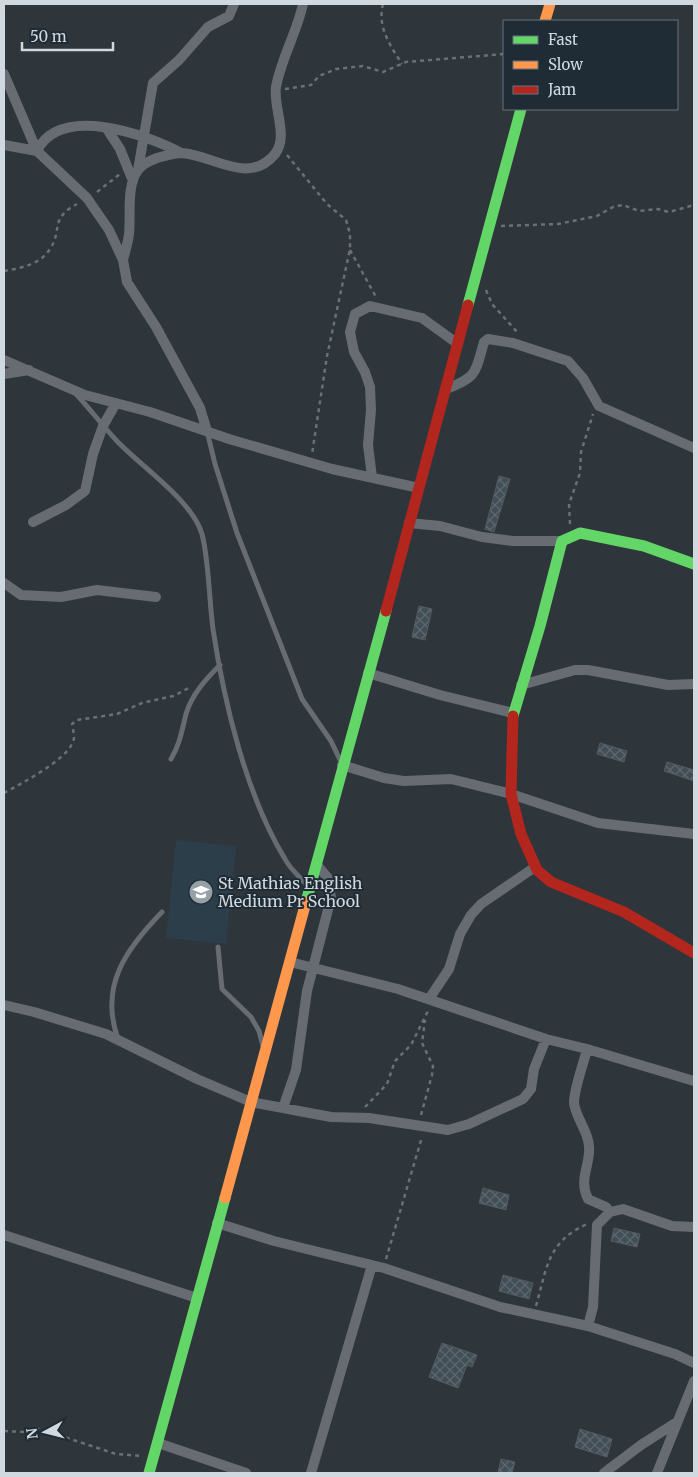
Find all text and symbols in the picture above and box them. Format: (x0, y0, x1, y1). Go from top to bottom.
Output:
scale bar (22, 20, 114, 52)
legend (503, 20, 678, 110)
text: 50 m (30, 27, 67, 46)
text: Fast (548, 30, 578, 49)
text: Slow (548, 55, 583, 74)
text: Jam (547, 80, 576, 99)
place label: St Mathias English Medium Pr School (218, 873, 363, 911)
school or university icon: St Mathias English Medium Pr School (188, 879, 214, 905)
north arrow (20, 1407, 70, 1457)
text: N (22, 1427, 42, 1440)

